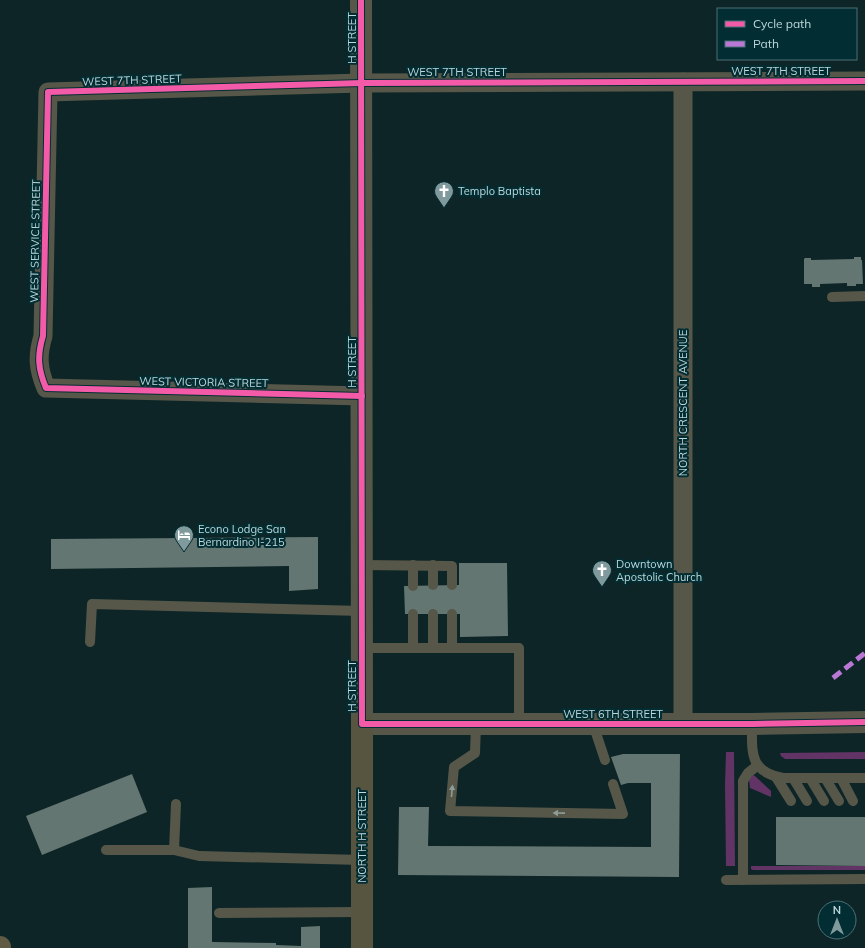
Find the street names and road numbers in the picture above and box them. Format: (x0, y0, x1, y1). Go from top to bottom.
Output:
street label: H STREET (345, 12, 359, 64)
street label: WEST 7TH STREET (731, 64, 831, 78)
street label: WEST 7TH STREET (407, 65, 507, 79)
street label: WEST 7TH STREET (82, 71, 182, 89)
street label: WEST SERVICE STREET (27, 179, 43, 303)
street label: NORTH CRESCENT AVENUE (676, 330, 690, 476)
street label: H STREET (345, 336, 359, 388)
street label: WEST VICTORIA STREET (139, 374, 269, 390)
street label: H STREET (345, 660, 359, 712)
street label: WEST 6TH STREET (563, 707, 663, 721)
street label: NORTH H STREET (355, 789, 369, 883)

